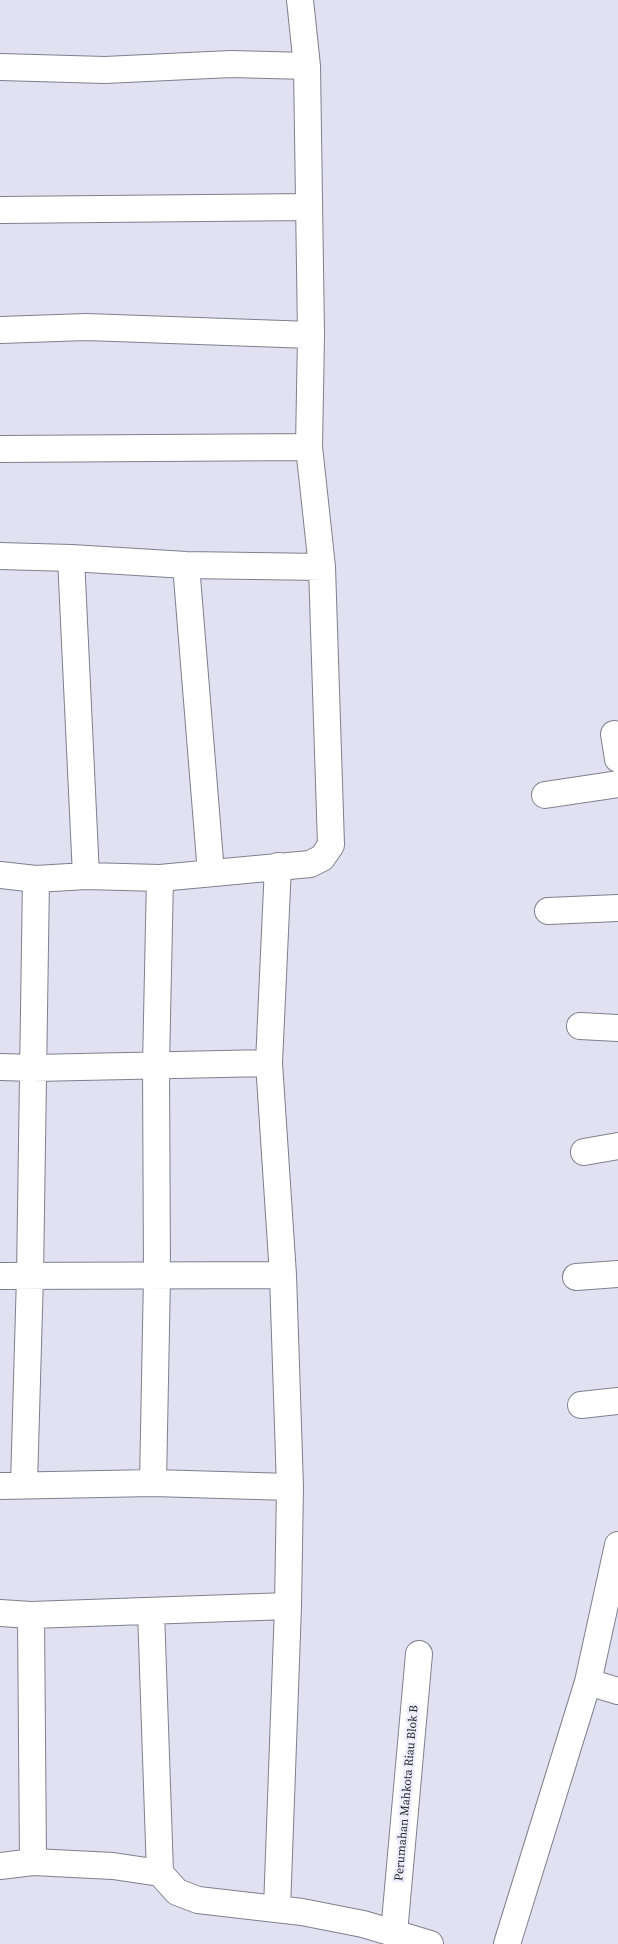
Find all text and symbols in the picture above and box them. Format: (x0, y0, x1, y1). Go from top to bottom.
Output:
street label: Perumahan Mahkota Riau Blok B (392, 1704, 422, 1882)

